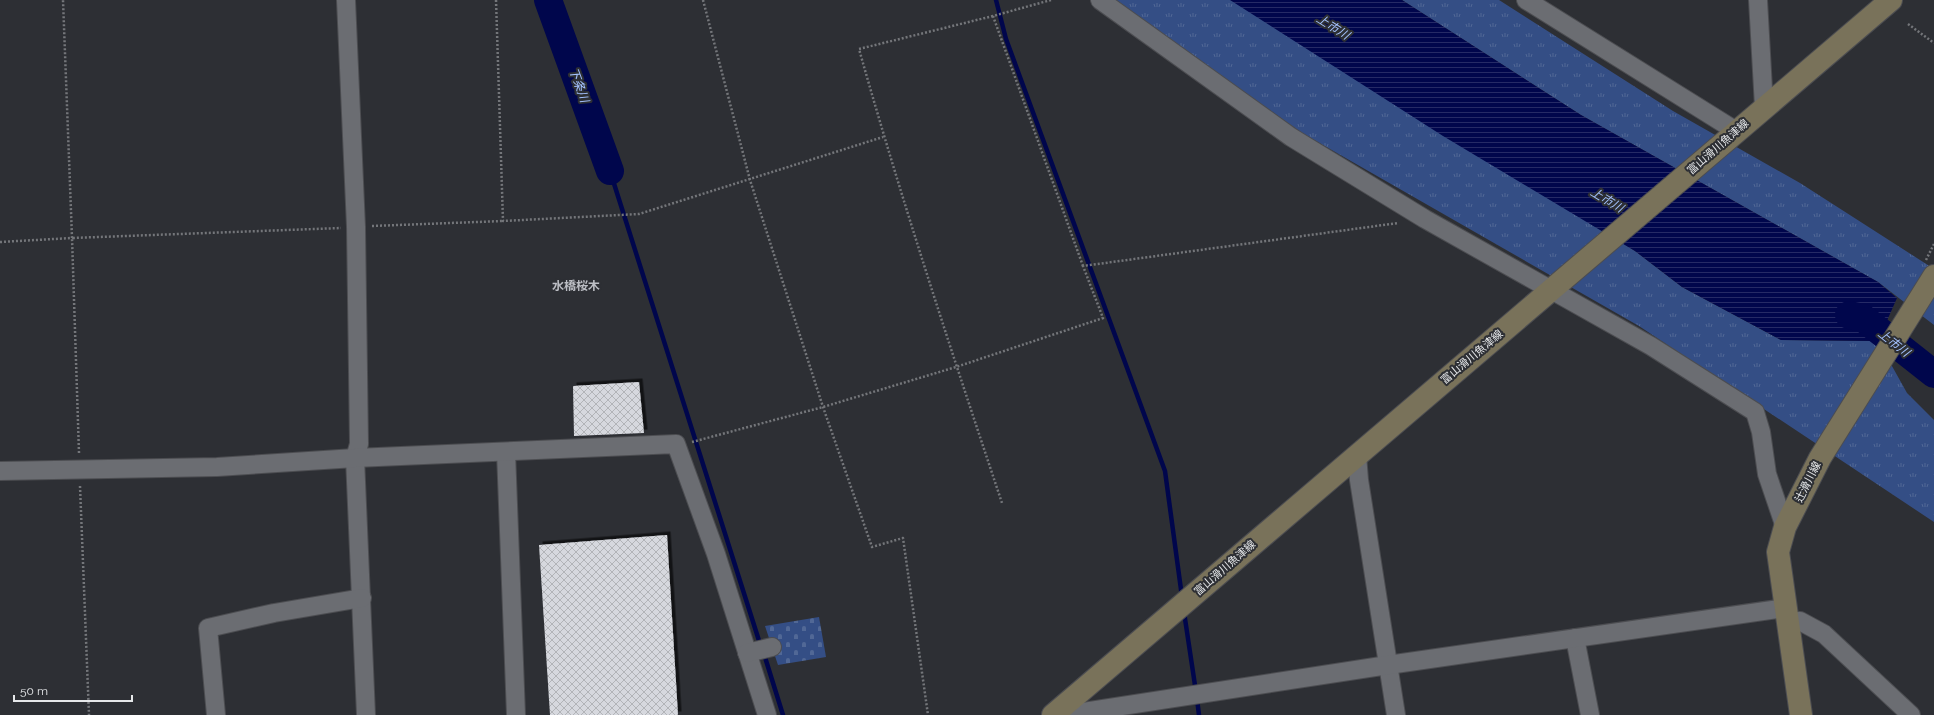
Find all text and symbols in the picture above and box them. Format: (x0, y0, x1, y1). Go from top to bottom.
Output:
water label: 上市川 (1314, 12, 1354, 44)
water label: 下条川 (566, 66, 592, 106)
street label: 富山滑川魚津線 (1685, 117, 1751, 177)
water label: 上市川 (1588, 185, 1628, 216)
district label: 水橋桜木 (552, 279, 600, 293)
water label: 上市川 (1876, 326, 1914, 361)
street label: 富山滑川魚津線 (1438, 327, 1506, 387)
street label: 辻滑川線 (1792, 459, 1824, 505)
street label: 富山滑川魚津線 (1192, 538, 1258, 598)
scale bar (14, 677, 132, 703)
text: 50 m (20, 684, 48, 698)

